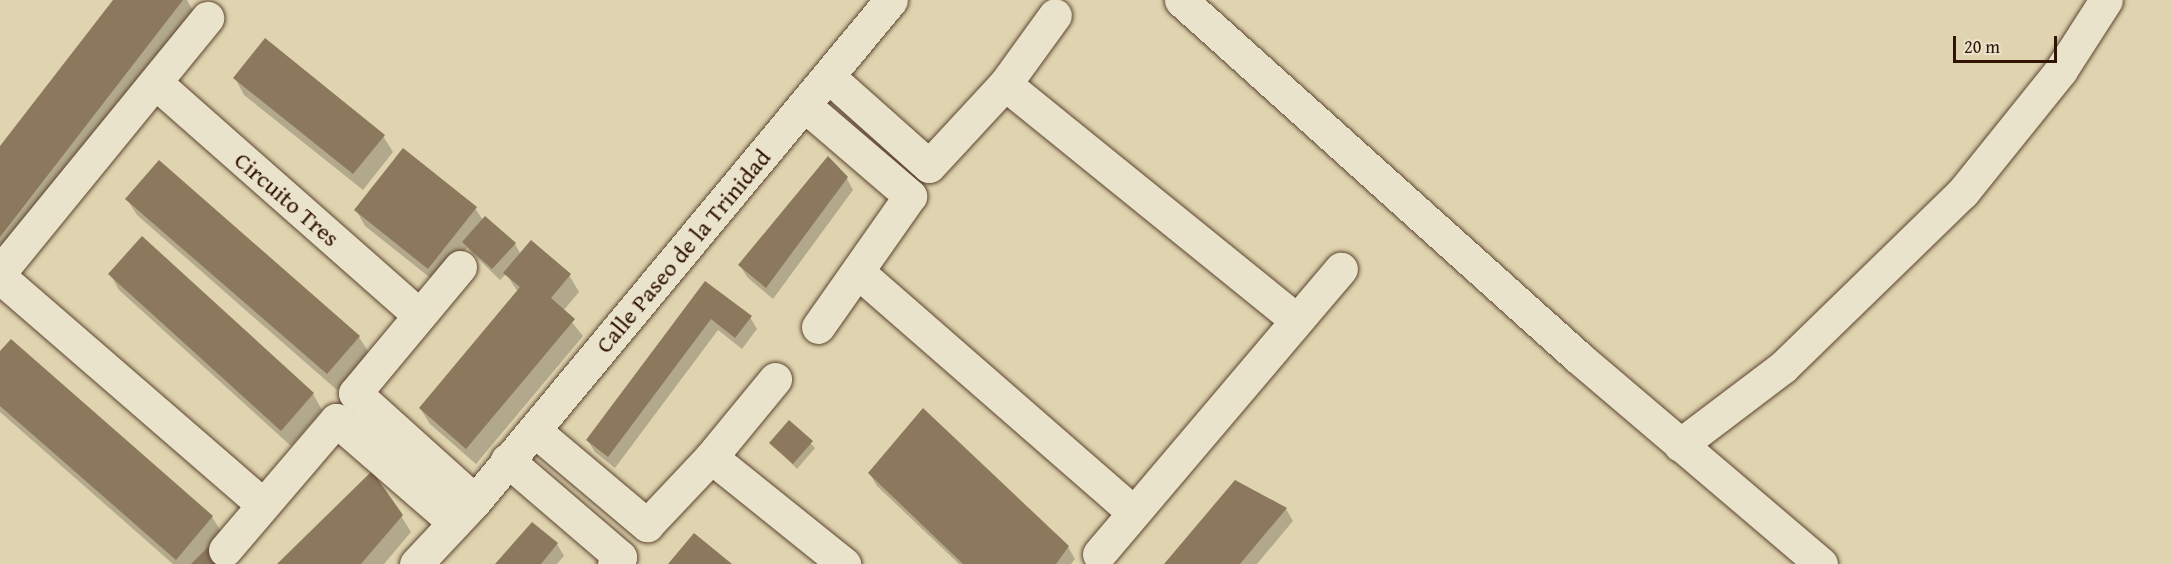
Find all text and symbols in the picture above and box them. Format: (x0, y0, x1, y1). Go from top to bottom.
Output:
scale bar (1956, 24, 2060, 62)
text: 20 m (1964, 33, 2000, 60)
street label: Calle Paseo de la Trinidad (589, 143, 777, 359)
street label: Circuito Tres (229, 146, 345, 252)

